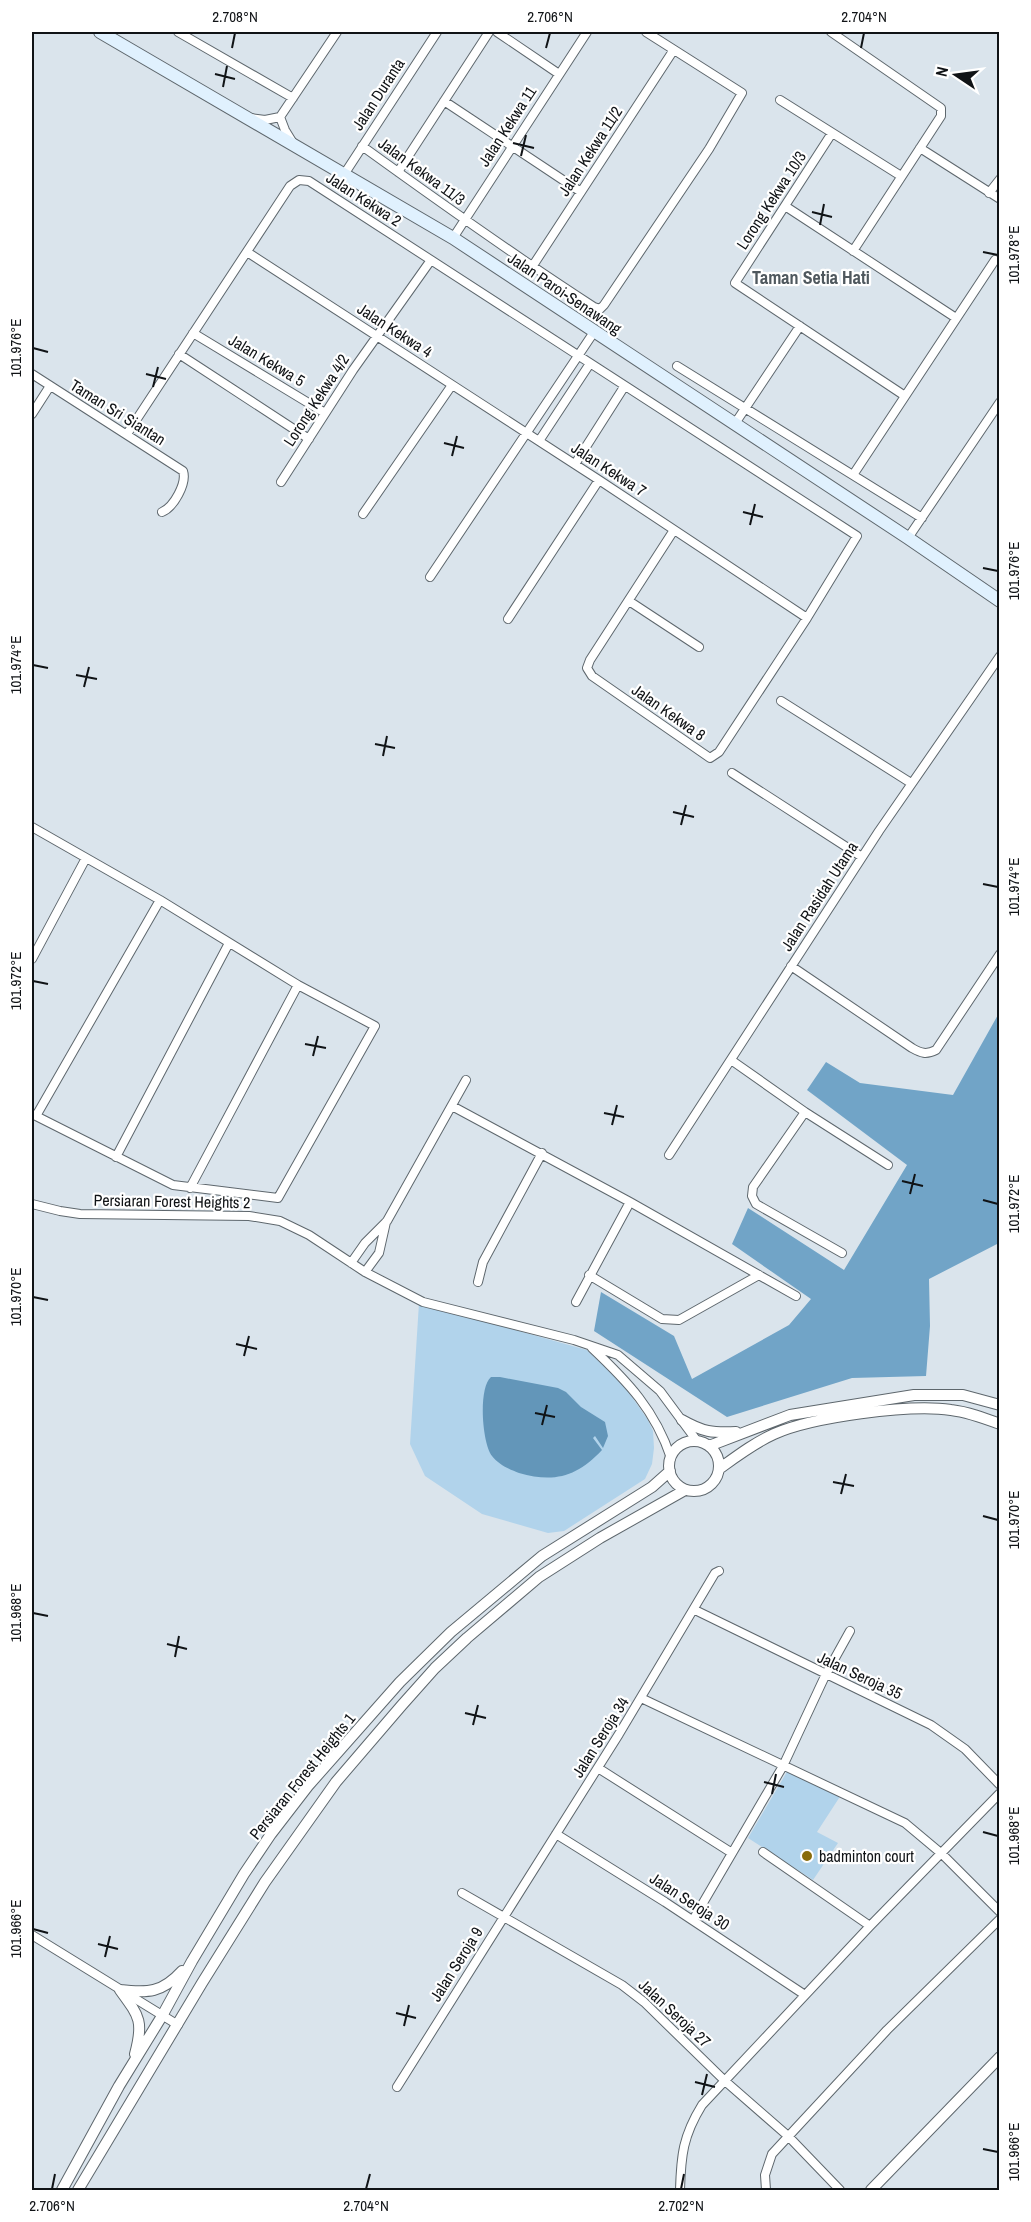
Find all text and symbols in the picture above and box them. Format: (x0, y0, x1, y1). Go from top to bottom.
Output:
text: 2.708°N (212, 6, 258, 27)
text: 2.706°N (527, 6, 573, 27)
text: 2.704°N (841, 6, 887, 27)
north arrow (926, 45, 986, 105)
street label: Jalan Duranta (347, 53, 410, 134)
text: N (930, 65, 953, 79)
street label: Jalan Kekwa 11 (473, 81, 542, 170)
street label: Jalan Kekwa 11/2 (553, 102, 627, 200)
street label: Jalan Kekwa 11/3 (374, 132, 470, 210)
street label: Lorong Kekwa 10/3 (731, 147, 811, 253)
street label: Jalan Kekwa 2 (322, 167, 406, 231)
text: 101.978°E (1003, 226, 1024, 284)
street label: Jalan Paroi-Senawang (504, 247, 627, 340)
district label: Taman Setia Hati (752, 265, 870, 290)
street label: Jalan Kekwa 4 (353, 298, 437, 362)
text: 101.976°E (5, 319, 26, 377)
street label: Jalan Kekwa 5 (225, 329, 309, 391)
street label: Lorong Kekwa 4/2 (278, 350, 354, 450)
street label: Taman Sri Siantan (66, 374, 170, 450)
street label: Jalan Kekwa 7 (567, 437, 651, 501)
text: 101.976°E (1003, 542, 1024, 600)
text: 101.974°E (5, 636, 26, 694)
street label: Jalan Kekwa 8 (628, 679, 710, 745)
street label: Jalan Rasidah Utama (775, 837, 863, 955)
text: 101.974°E (1003, 858, 1024, 916)
text: 101.972°E (5, 952, 26, 1010)
text: 101.972°E (1003, 1175, 1024, 1233)
street label: Persiaran Forest Heights 2 (93, 1189, 251, 1213)
text: 101.970°E (5, 1268, 26, 1326)
text: 101.970°E (1003, 1491, 1024, 1549)
text: 101.968°E (5, 1584, 26, 1642)
street label: Jalan Seroja 35 (814, 1646, 906, 1704)
street label: Jalan Seroja 34 (567, 1693, 633, 1781)
street label: Persiaran Forest Heights 1 (244, 1708, 360, 1844)
text: 101.968°E (1003, 1807, 1024, 1865)
place label: badminton court (819, 1845, 914, 1867)
marker: badminton court (800, 1849, 814, 1863)
street label: Jalan Seroja 30 (646, 1867, 734, 1935)
text: 101.966°E (5, 1900, 26, 1958)
street label: Jalan Seroja 9 (424, 1923, 488, 2005)
street label: Jalan Seroja 27 (634, 1974, 716, 2052)
text: 101.966°E (1003, 2123, 1024, 2181)
text: 2.706°N (29, 2195, 75, 2216)
text: 2.704°N (343, 2195, 389, 2216)
text: 2.702°N (658, 2195, 704, 2216)

